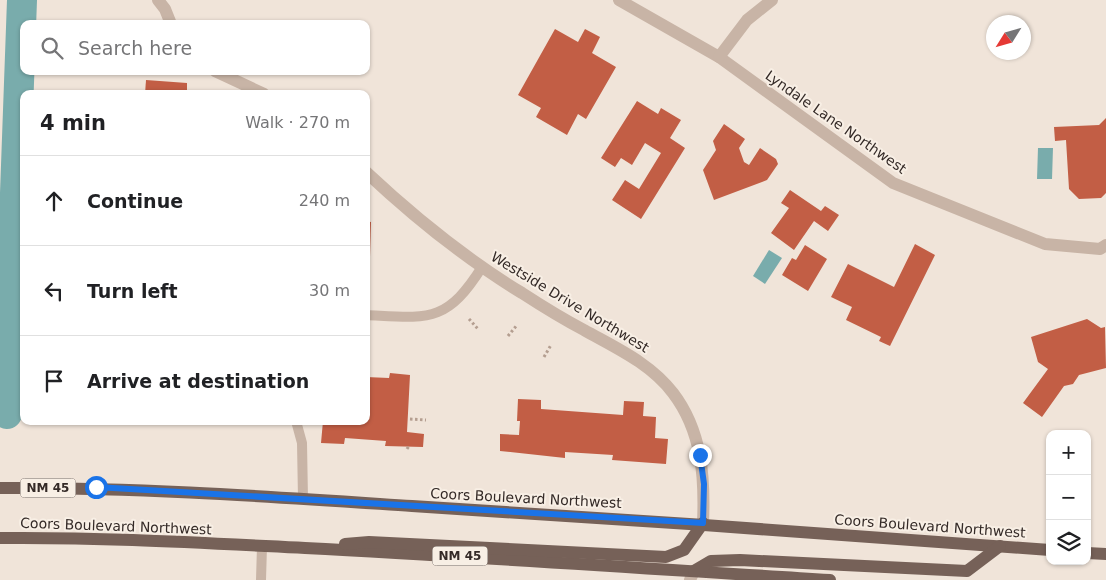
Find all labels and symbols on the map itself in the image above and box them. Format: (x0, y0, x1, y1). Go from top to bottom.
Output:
north arrow (986, 15, 1031, 60)
street label: Lyndale Lane Northwest (762, 67, 910, 177)
street label: Westside Drive Northwest (488, 248, 652, 356)
route end (689, 444, 712, 467)
route start (85, 476, 108, 499)
road number: NM 45 (20, 478, 76, 498)
street label: Coors Boulevard Northwest (430, 485, 623, 511)
street label: Coors Boulevard Northwest (834, 511, 1027, 541)
street label: Coors Boulevard Northwest (20, 515, 213, 537)
road number: NM 45 (432, 546, 488, 566)

